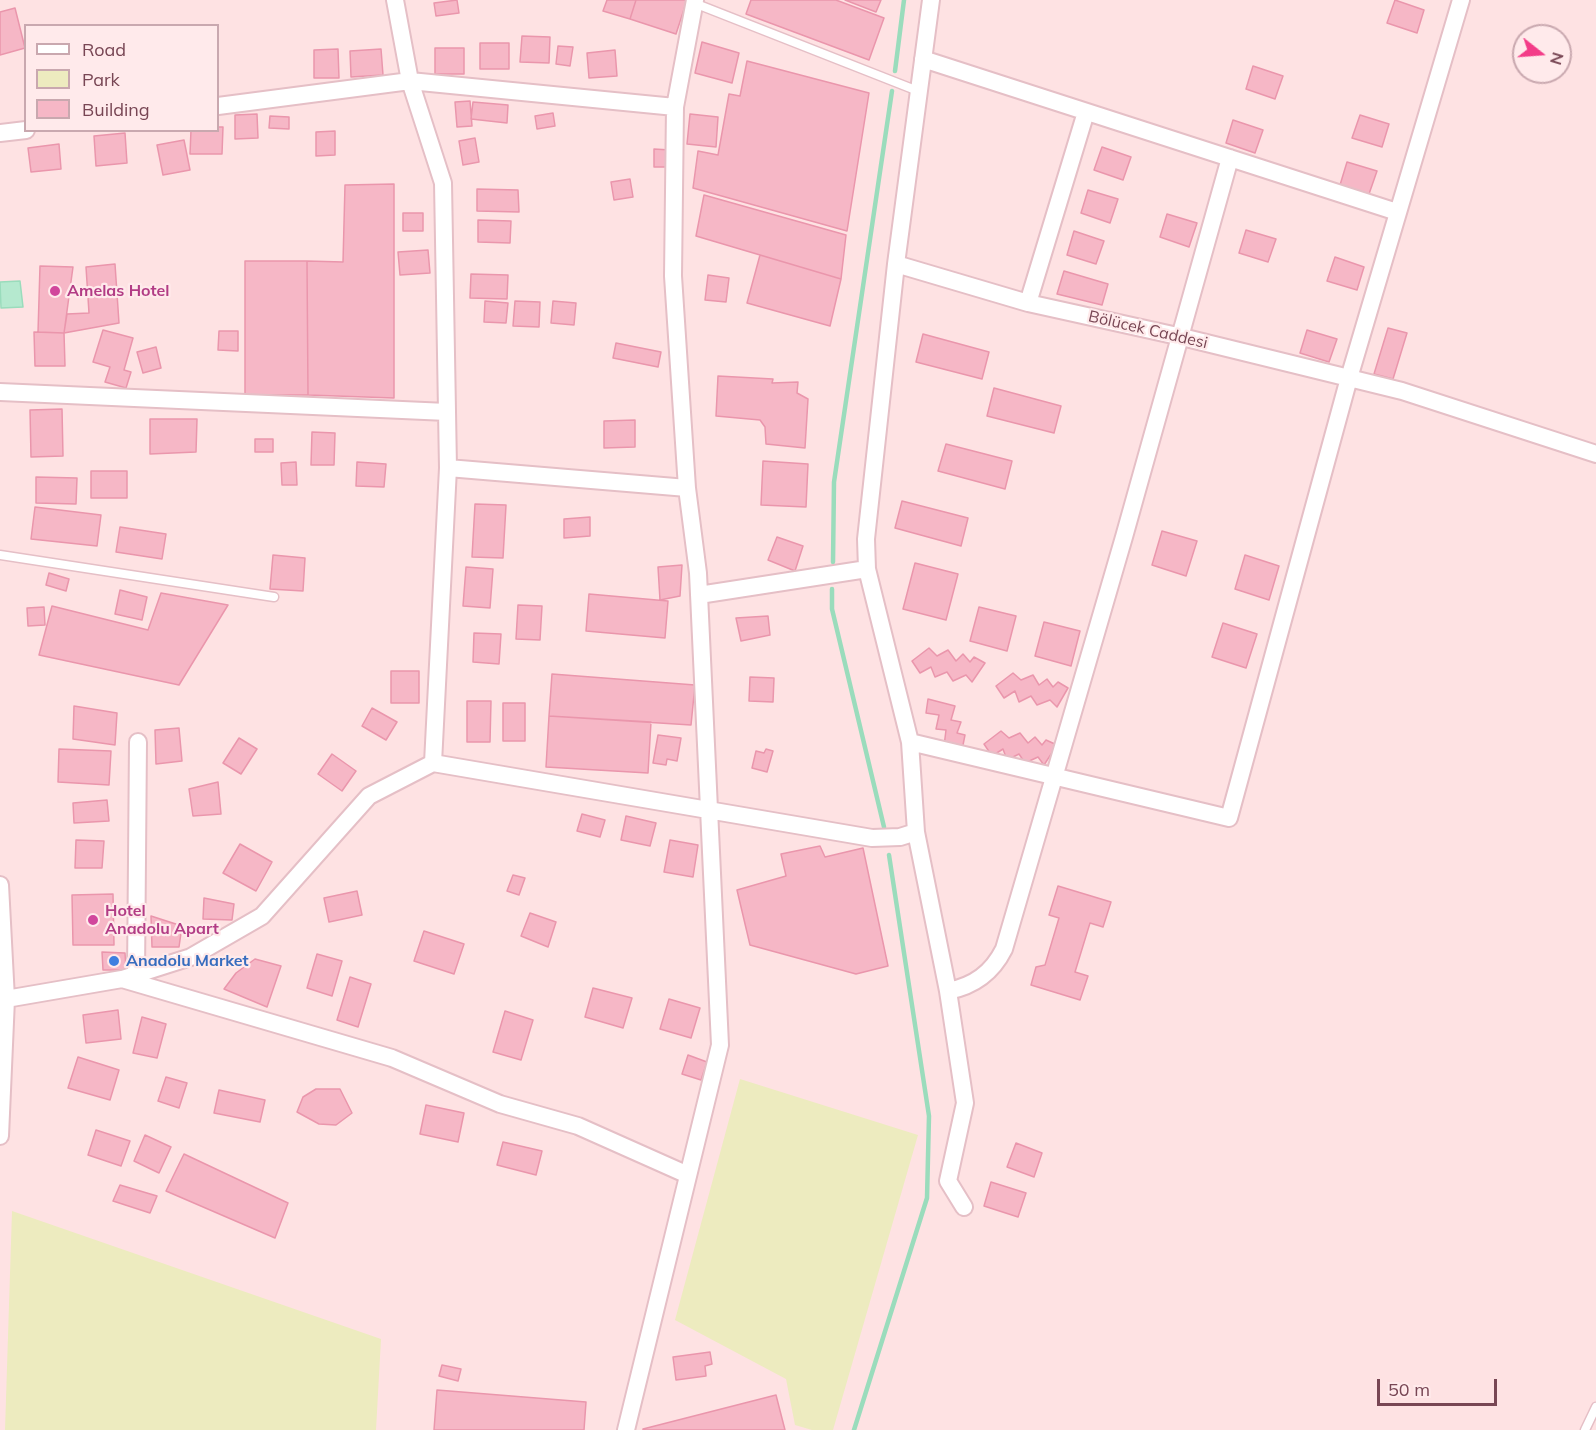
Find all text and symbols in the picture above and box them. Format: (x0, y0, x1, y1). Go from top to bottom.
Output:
legend (24, 24, 219, 132)
north arrow (1512, 24, 1572, 84)
text: Road (82, 38, 126, 61)
text: N (1546, 50, 1569, 67)
text: Park (82, 68, 120, 91)
text: Building (82, 98, 150, 121)
place label: Amelas Hotel (67, 281, 169, 301)
marker: Amelas Hotel (48, 284, 62, 298)
street label: Bölücek Caddesi (1086, 307, 1210, 353)
place label: Hotel Anadolu Apart (105, 901, 219, 939)
marker: Hotel Anadolu Apart (86, 913, 100, 927)
place label: Anadolu Market (126, 951, 249, 971)
marker: Anadolu Market (107, 954, 121, 968)
scale bar (1380, 1367, 1500, 1405)
text: 50 m (1388, 1378, 1430, 1401)

